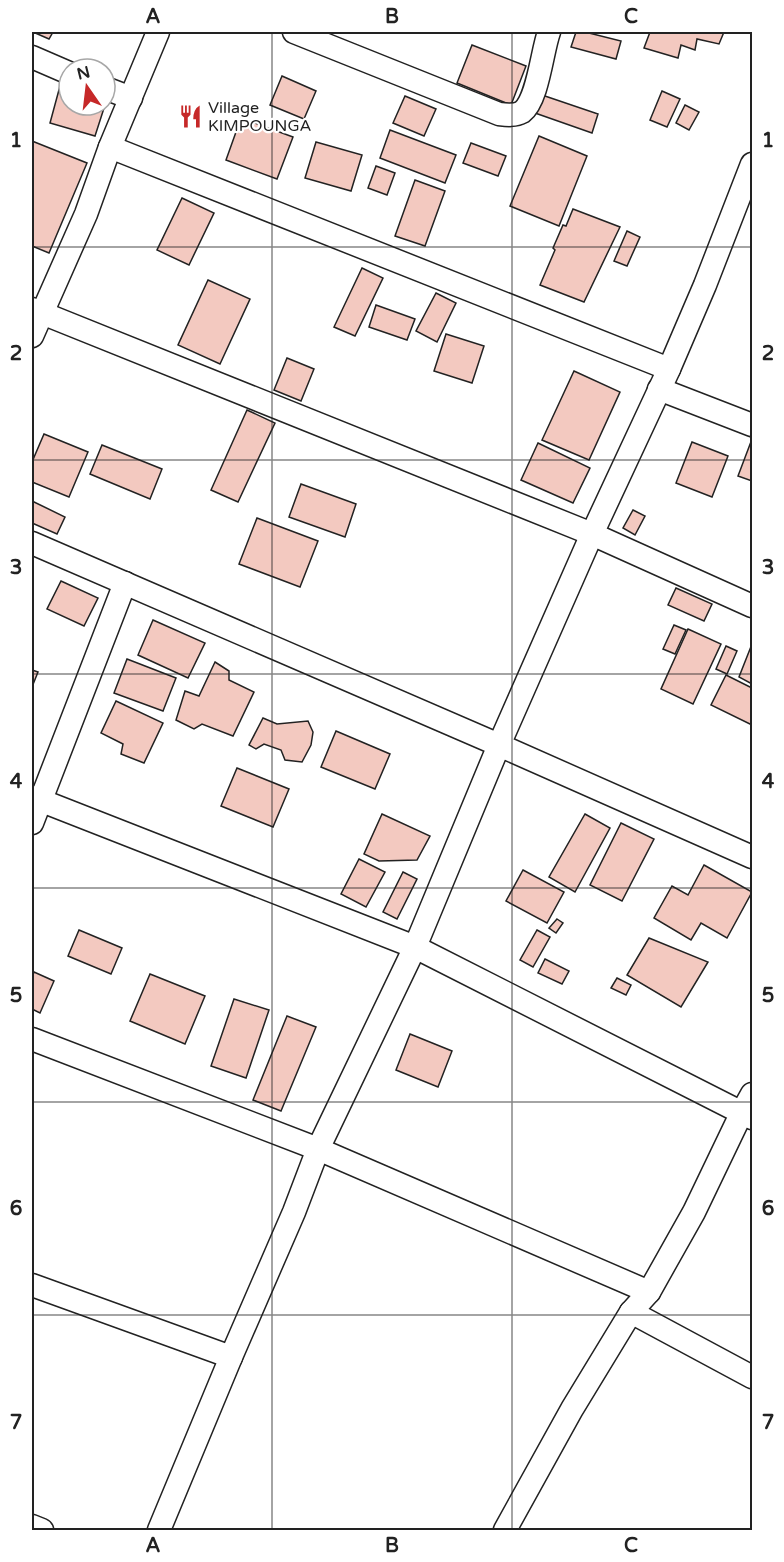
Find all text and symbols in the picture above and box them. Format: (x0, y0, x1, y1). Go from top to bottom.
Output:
text: A (146, 5, 161, 29)
text: B (385, 5, 399, 29)
text: C (624, 5, 638, 29)
north arrow (57, 57, 117, 117)
text: N (75, 62, 92, 85)
place label: Village KIMPOUNGA (208, 98, 312, 136)
restaurant icon: Village KIMPOUNGA (177, 103, 203, 129)
text: 1 (10, 129, 22, 153)
text: 1 (762, 129, 774, 153)
text: 2 (10, 342, 22, 366)
text: 2 (762, 342, 774, 366)
text: 3 (10, 556, 22, 580)
text: 3 (762, 556, 774, 580)
text: 4 (10, 770, 23, 794)
text: 4 (762, 770, 775, 794)
text: 5 (10, 984, 22, 1008)
text: 5 (762, 984, 774, 1008)
text: 6 (10, 1197, 22, 1221)
text: 6 (762, 1197, 774, 1221)
text: 7 (10, 1411, 22, 1435)
text: 7 (762, 1411, 774, 1435)
text: A (146, 1534, 161, 1558)
text: B (385, 1534, 399, 1558)
text: C (624, 1534, 638, 1558)

